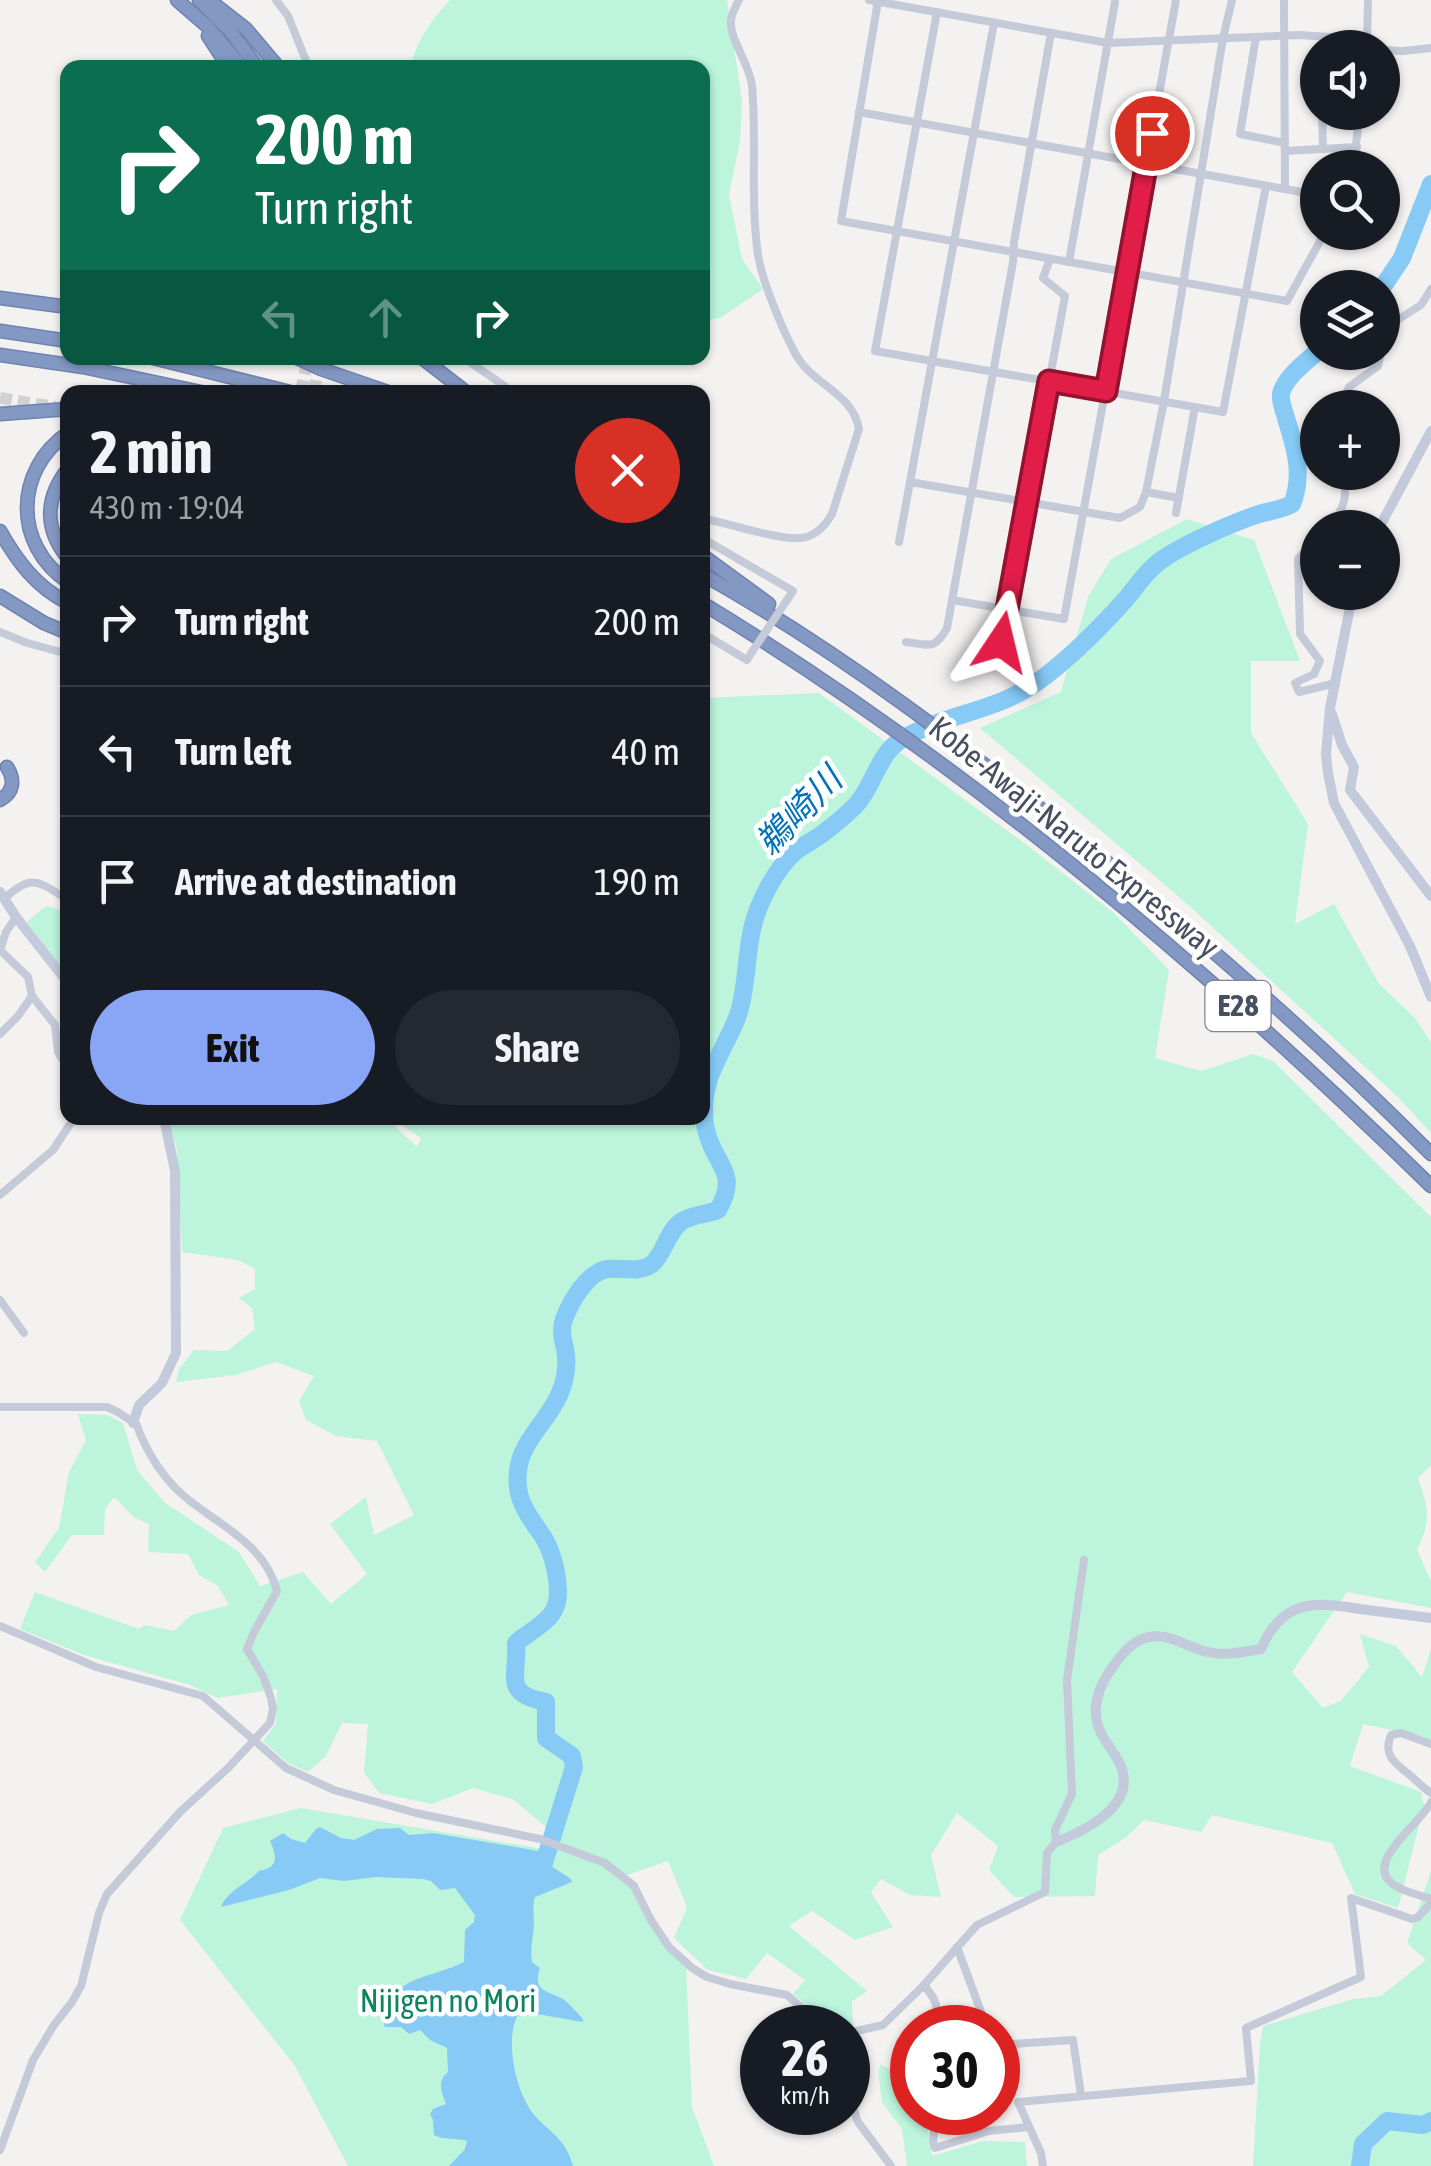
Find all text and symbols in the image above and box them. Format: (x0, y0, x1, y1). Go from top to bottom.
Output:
map controls (1300, 30, 1400, 610)
button: sound (1300, 30, 1400, 130)
pin (1110, 91, 1195, 176)
text: 200 m (255, 99, 414, 179)
icon: right (90, 100, 220, 230)
icon: arrive (1125, 106, 1180, 161)
button: search (1300, 150, 1400, 250)
text: Turn right (255, 182, 413, 234)
button: layers (1300, 270, 1400, 370)
icon: left (253, 290, 308, 345)
icon: ahead (358, 290, 413, 345)
icon: right (463, 290, 518, 345)
button: + (1300, 390, 1400, 490)
text: 2 min (90, 417, 213, 486)
button: close (575, 418, 680, 523)
text: 430 m · 19:04 (90, 489, 245, 526)
button: − (1300, 510, 1400, 610)
position arrow (949, 590, 1053, 694)
icon: right (90, 594, 145, 649)
text: Turn right (175, 600, 309, 643)
text: 200 m (594, 600, 680, 643)
street label: Kobe-Awaji-Naruto Expressway (922, 708, 1227, 965)
icon: left (90, 724, 145, 779)
text: Turn left (175, 730, 291, 773)
text: 40 m (612, 730, 680, 773)
water label: 鵜崎川 (747, 756, 852, 862)
icon: arrive (90, 854, 145, 909)
text: Arrive at destination (175, 860, 457, 903)
text: 190 m (594, 860, 680, 903)
road number: E28 (1206, 981, 1270, 1031)
button: Exit (90, 990, 375, 1105)
button: Share (395, 990, 680, 1105)
park label: Nijigen no Mori (360, 1982, 536, 2019)
speed limit sign: 30 (890, 2005, 1020, 2135)
text: 26 (781, 2029, 828, 2087)
text: km/h (780, 2081, 830, 2109)

